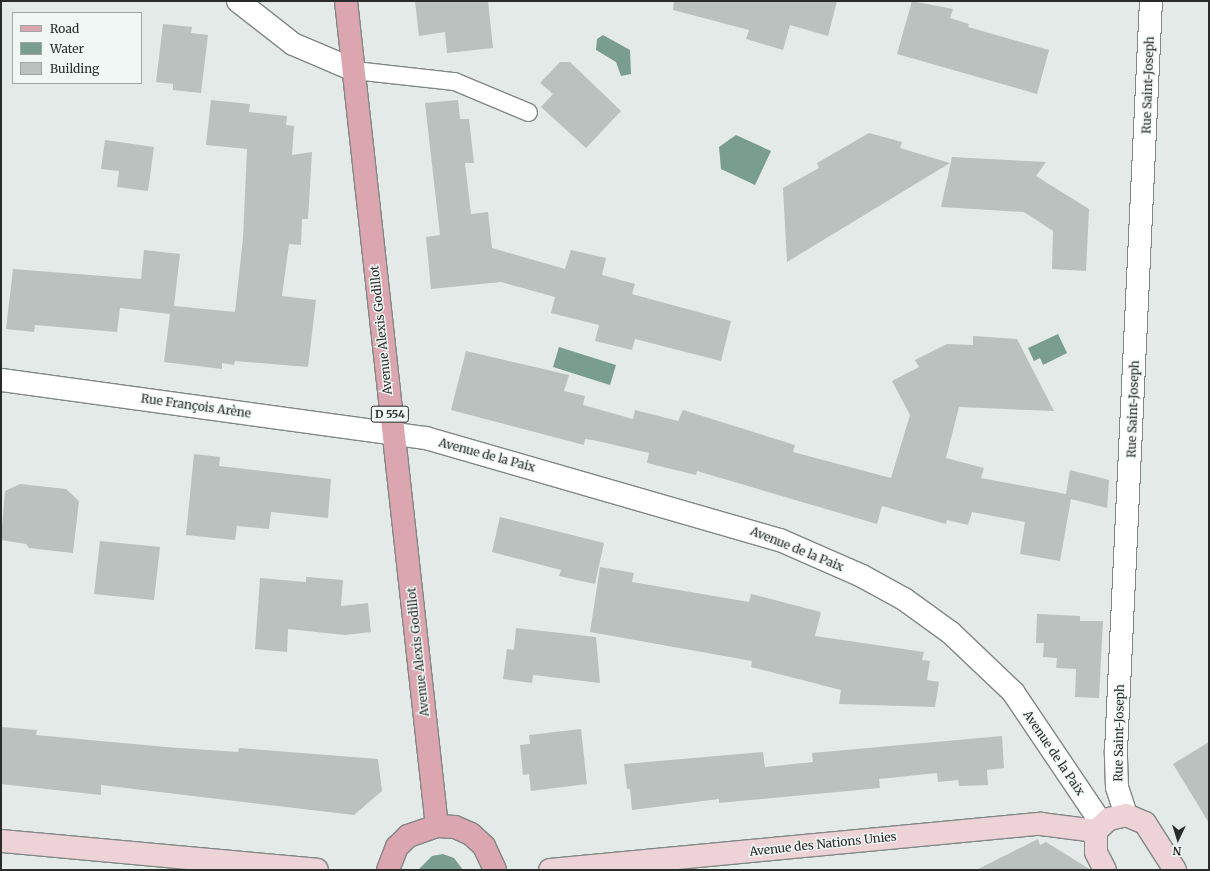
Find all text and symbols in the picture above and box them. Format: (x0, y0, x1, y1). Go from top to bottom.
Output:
legend (12, 12, 142, 84)
text: Road (50, 21, 79, 36)
street label: Rue Saint-Joseph (1139, 36, 1157, 134)
text: Water (50, 41, 84, 56)
text: Building (50, 61, 99, 76)
street label: Avenue Alexis Godillot (367, 265, 395, 395)
street label: Rue Saint-Joseph (1124, 360, 1142, 458)
street label: Rue François Arène (140, 391, 252, 421)
road number: D 554 (370, 405, 410, 423)
street label: Avenue de la Paix (437, 435, 537, 475)
street label: Avenue de la Paix (748, 524, 846, 574)
street label: Avenue Alexis Godillot (404, 587, 432, 717)
street label: Rue Saint-Joseph (1111, 684, 1127, 782)
street label: Avenue de la Paix (1020, 708, 1088, 798)
north arrow (1158, 819, 1198, 859)
street label: Avenue des Nations Unies (749, 829, 897, 859)
text: N (1172, 844, 1182, 858)

